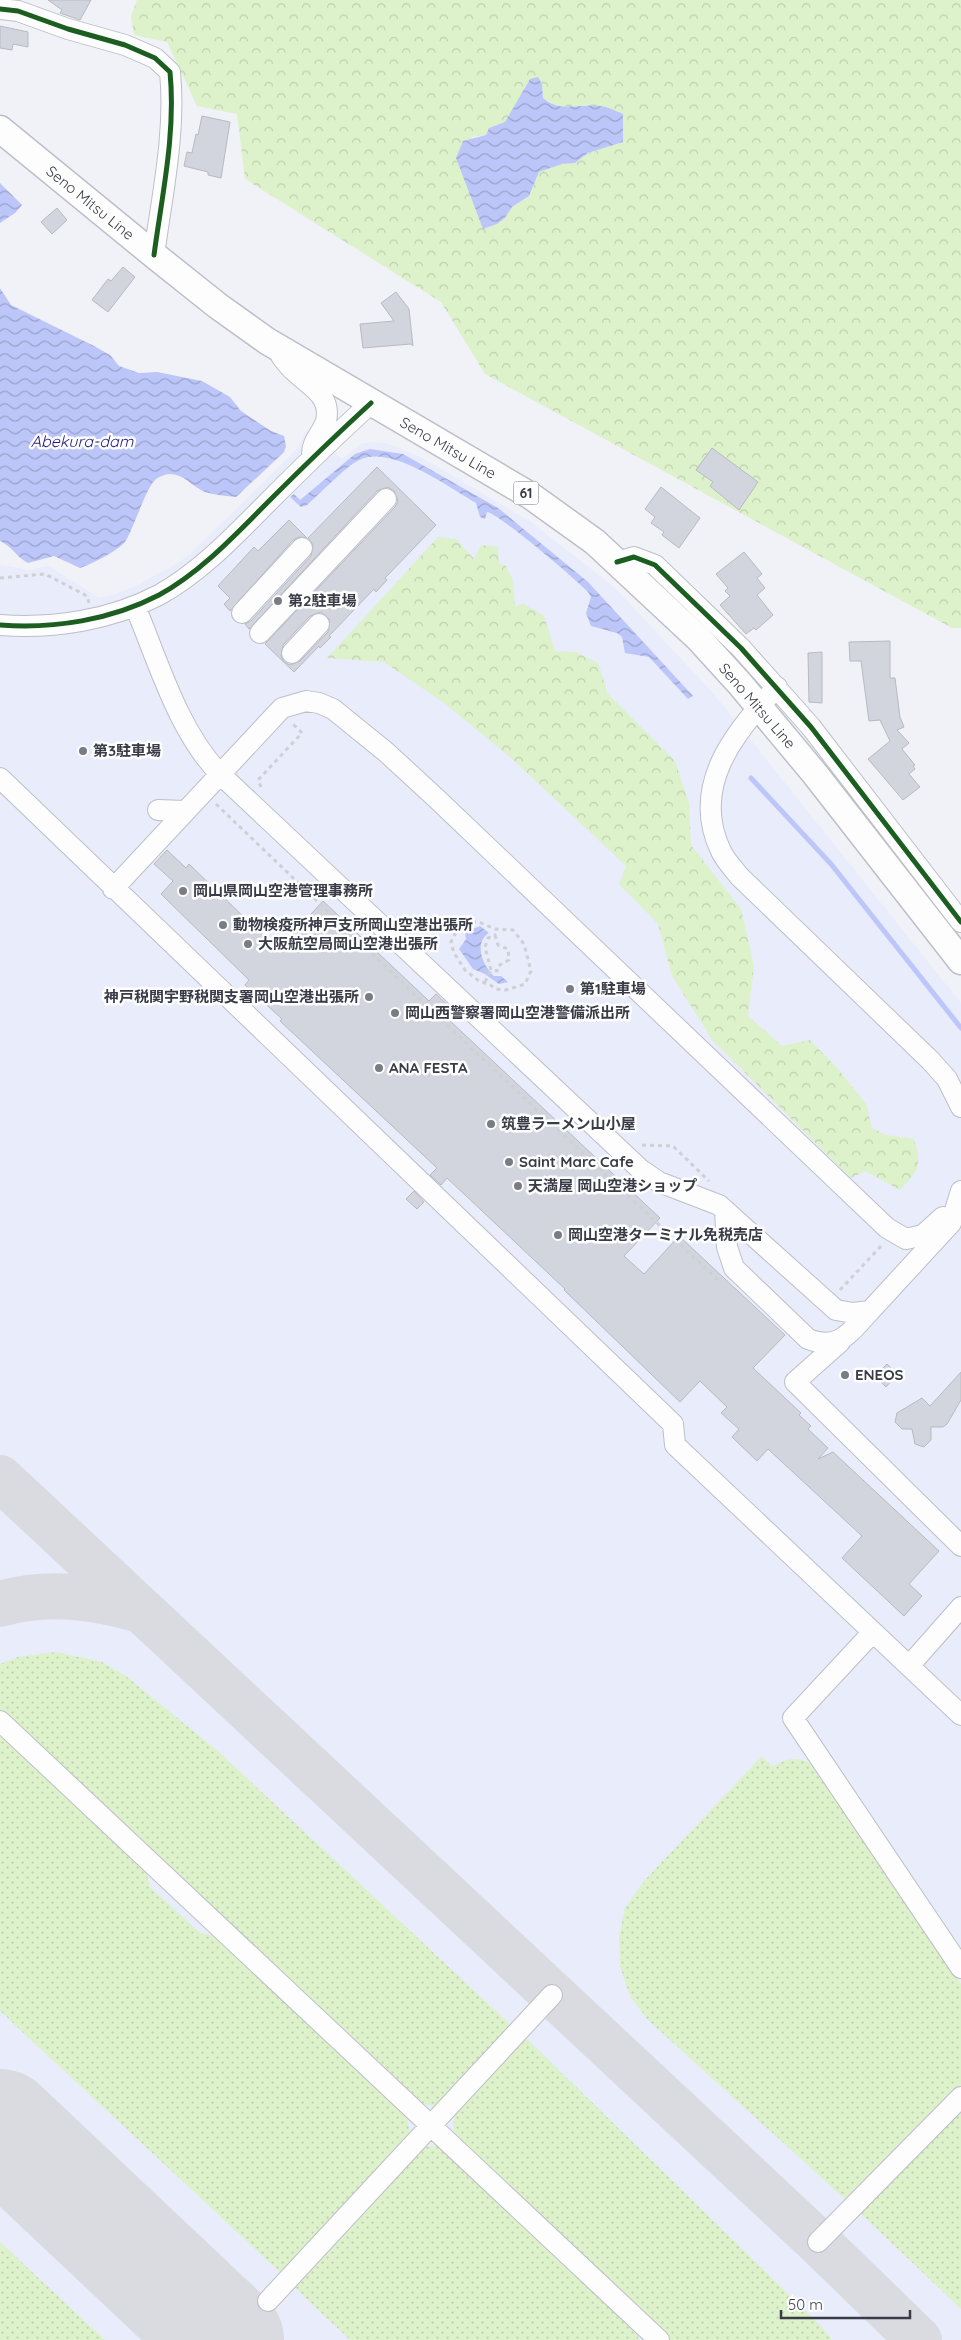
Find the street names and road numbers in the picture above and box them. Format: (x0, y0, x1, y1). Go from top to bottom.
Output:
street label: Seno Mitsu Line (42, 161, 138, 244)
street label: Seno Mitsu Line (397, 412, 500, 483)
road number: 61 (514, 482, 538, 504)
street label: Seno Mitsu Line (715, 659, 800, 753)

